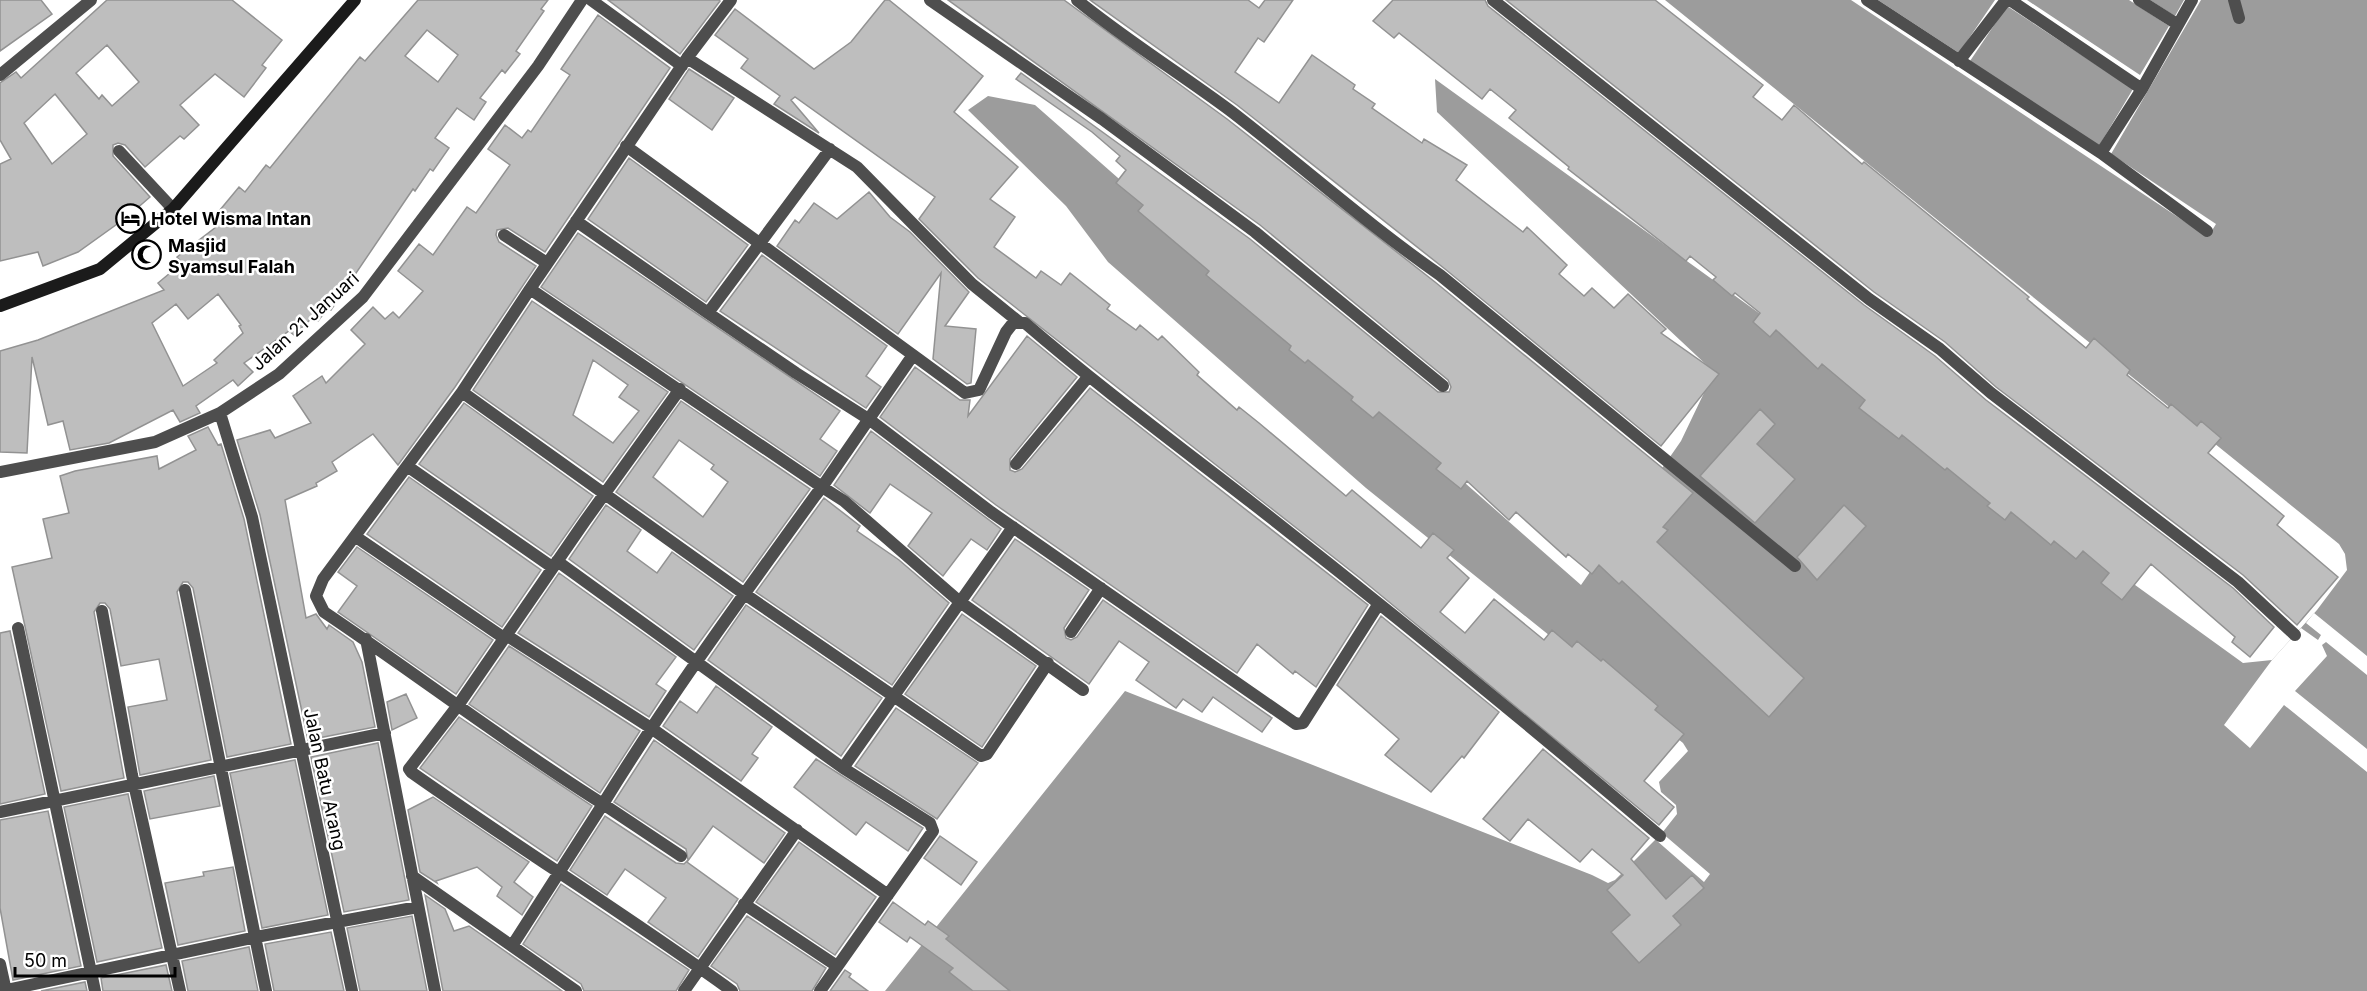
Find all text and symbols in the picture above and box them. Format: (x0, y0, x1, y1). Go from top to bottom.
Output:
hotel icon: Hotel Wisma Intan (114, 202, 146, 234)
place label: Hotel Wisma Intan (151, 208, 311, 229)
place label: Masjid Syamsul Falah (168, 235, 295, 277)
mosque icon: Masjid Syamsul Falah (131, 239, 163, 271)
street label: Jalan 21 Januari (247, 267, 363, 375)
street label: Jalan Batu Arang (300, 706, 350, 852)
scale bar (15, 940, 176, 978)
text: 50 m (24, 950, 67, 971)

